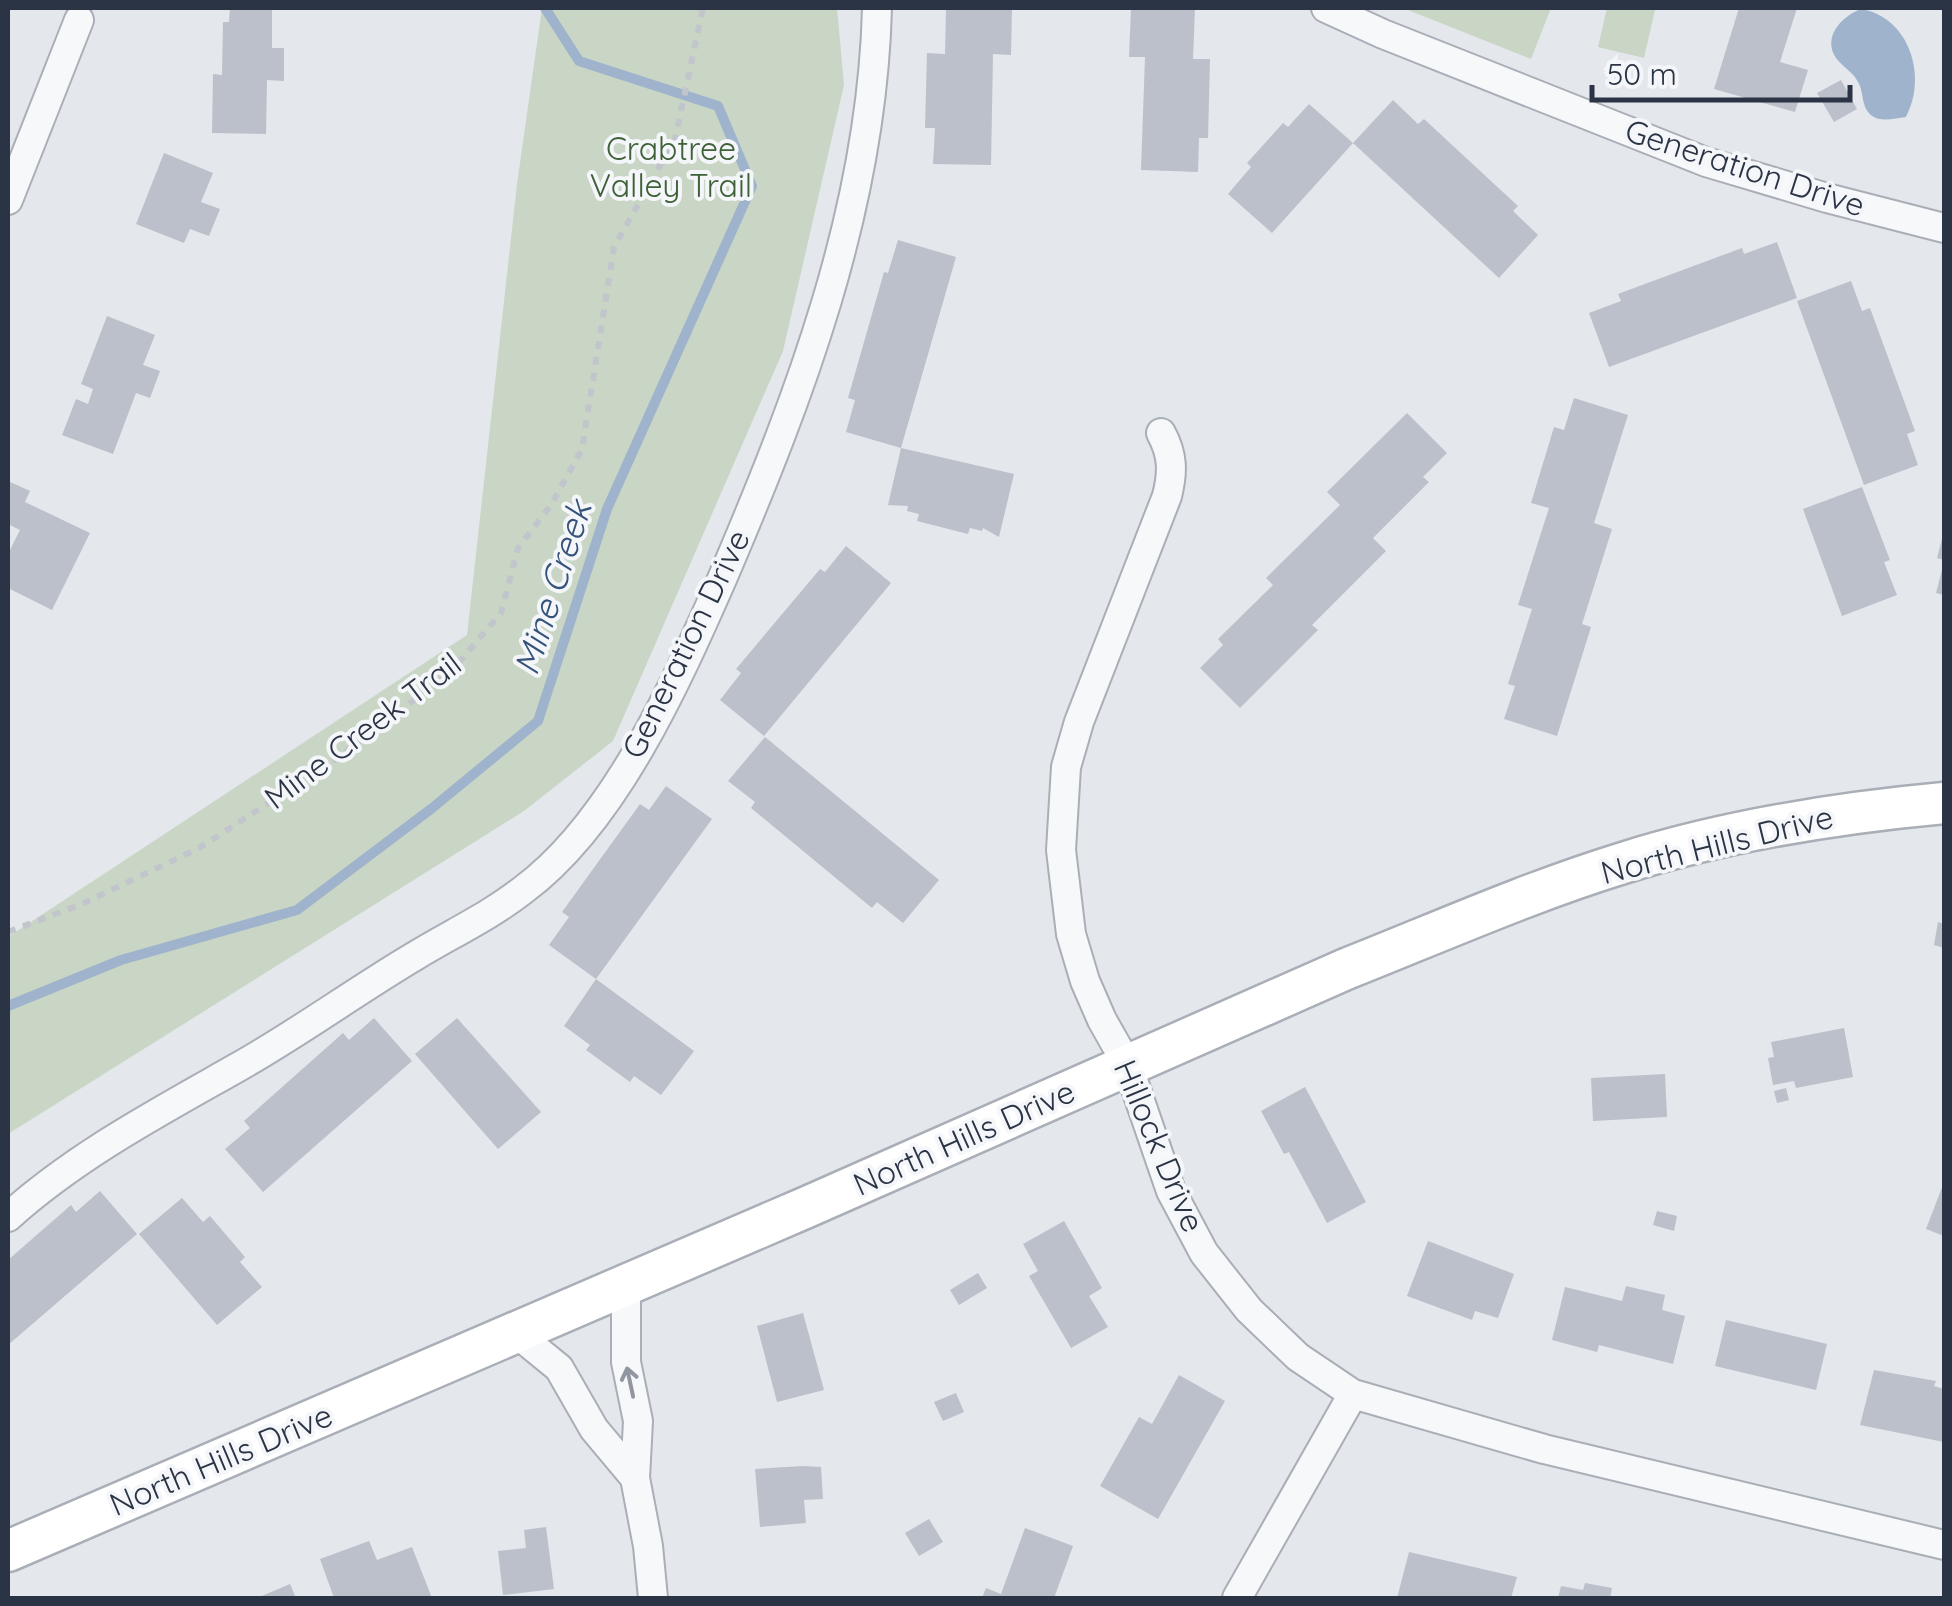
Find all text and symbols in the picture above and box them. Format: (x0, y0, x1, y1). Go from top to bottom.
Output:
scale bar (1592, 40, 1850, 102)
text: 50 m (1607, 55, 1677, 93)
street label: Generation Drive (1620, 109, 1870, 225)
park label: Crabtree Valley Trail (590, 128, 752, 205)
water label: Mine Creek (503, 492, 602, 680)
street label: Generation Drive (612, 523, 758, 764)
street label: Mine Creek Trail (256, 643, 469, 817)
street label: North Hills Drive (1596, 796, 1837, 892)
street label: Hillock Drive (1106, 1054, 1214, 1238)
street label: North Hills Drive (847, 1070, 1080, 1204)
one-way arrow (619, 1367, 638, 1399)
street label: North Hills Drive (103, 1394, 338, 1524)

